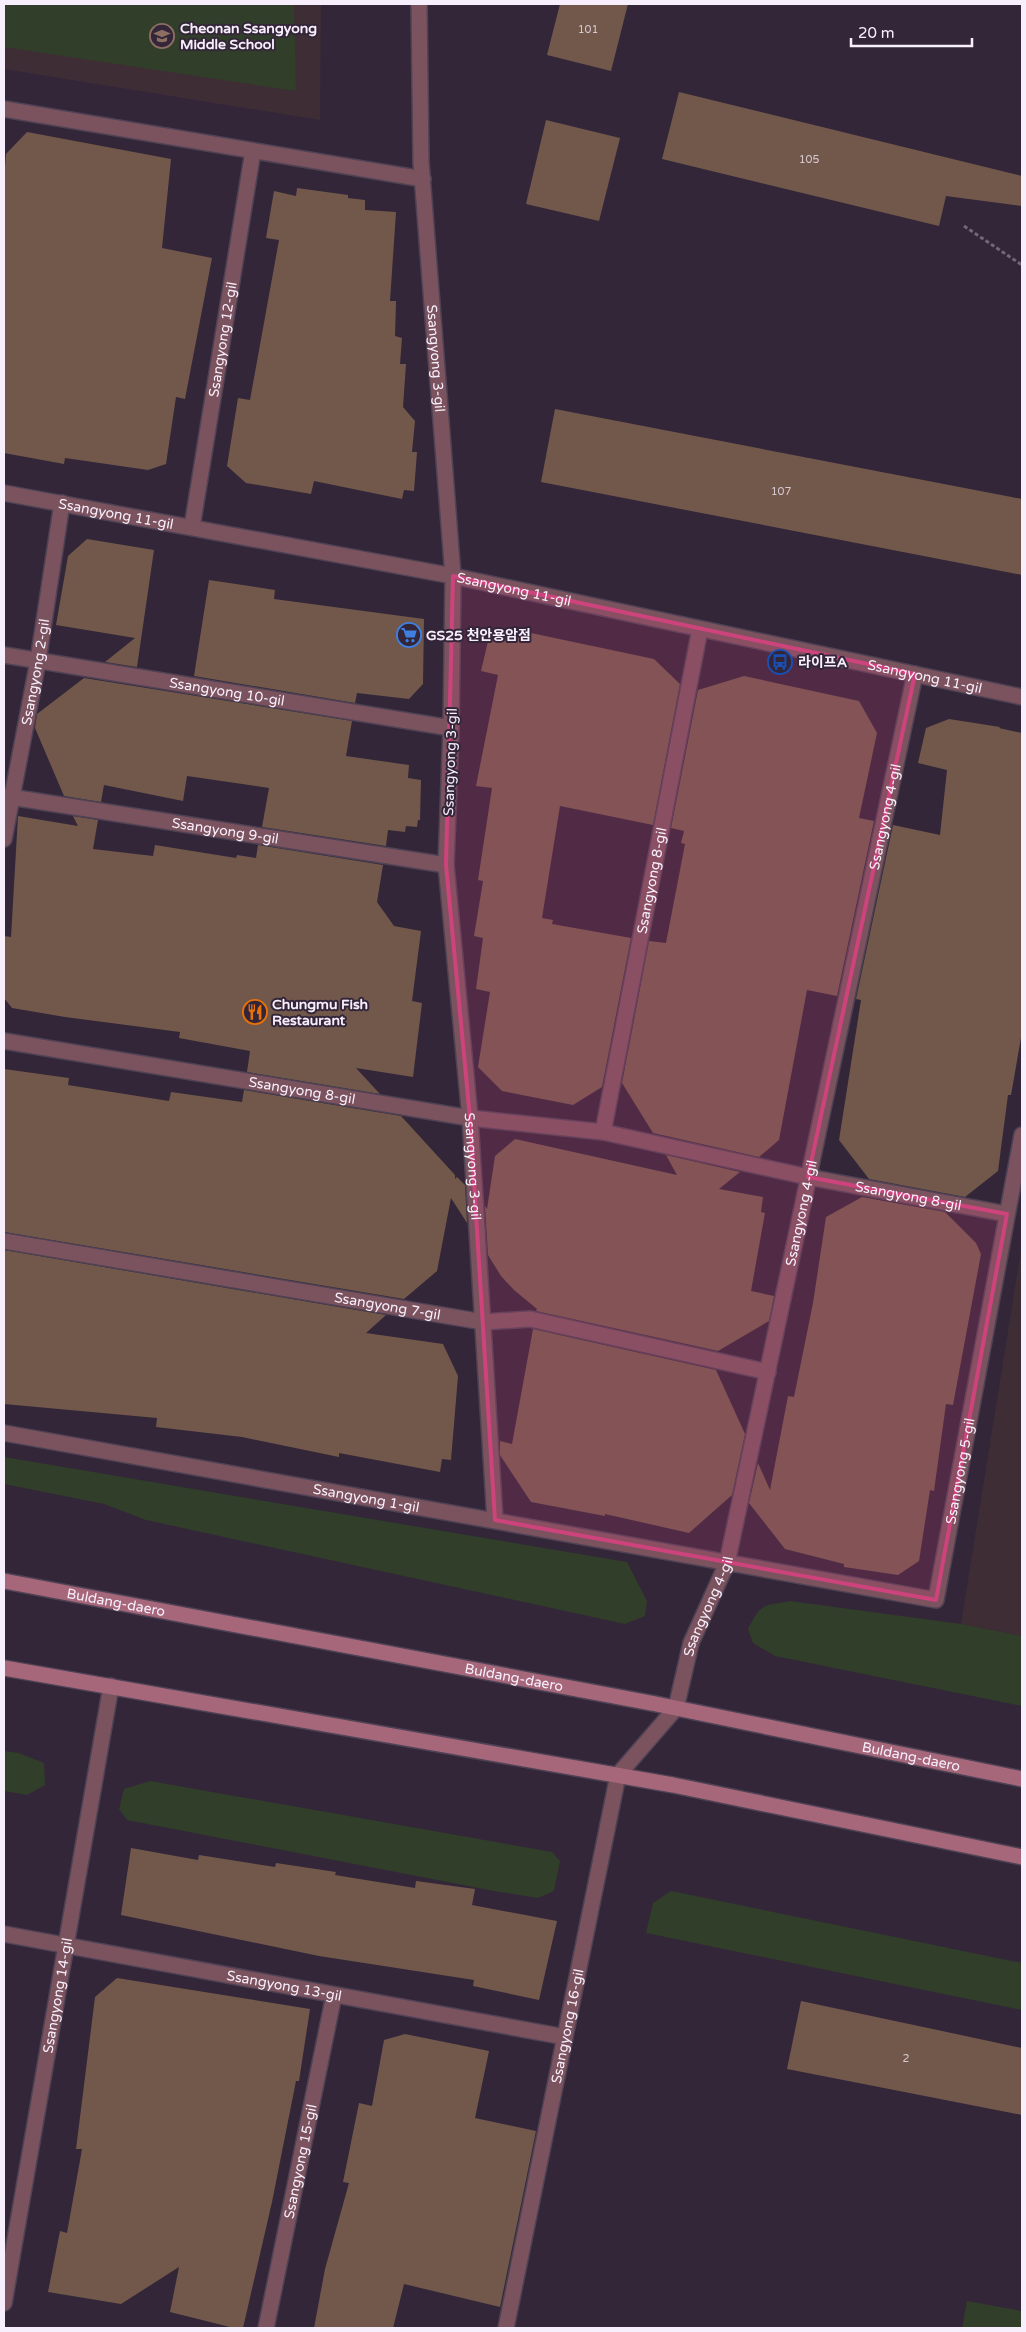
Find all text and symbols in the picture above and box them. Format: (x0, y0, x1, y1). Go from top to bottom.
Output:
scale bar (851, 15, 972, 47)
place label: Cheonan Ssangyong Middle School (180, 20, 317, 53)
school or university icon: Cheonan Ssangyong Middle School (149, 23, 175, 49)
house number: 101 (578, 23, 598, 36)
text: 20 m (858, 24, 895, 42)
house number: 105 (799, 153, 819, 166)
street label: Ssangyong 12-gil (205, 281, 241, 398)
street label: Ssangyong 3-gil (423, 304, 448, 413)
house number: 107 (771, 485, 791, 498)
street label: Ssangyong 11-gil (57, 495, 175, 533)
street label: Ssangyong 11-gil (455, 569, 573, 610)
street label: Ssangyong 2-gil (18, 618, 53, 727)
supermarket icon: GS25 천안용암점 (396, 622, 422, 648)
place label: GS25 천안용암점 (426, 627, 531, 644)
bus stop icon: 라이프A (767, 649, 793, 675)
place label: 라이프A (798, 654, 848, 671)
street label: Ssangyong 11-gil (866, 656, 984, 697)
street label: Ssangyong 10-gil (168, 674, 286, 710)
street label: Ssangyong 3-gil (440, 708, 461, 816)
street label: Ssangyong 4-gil (866, 762, 905, 871)
street label: Ssangyong 9-gil (171, 814, 280, 848)
street label: Ssangyong 8-gil (633, 826, 671, 935)
place label: Chungmu Fish Restaurant (272, 996, 368, 1029)
restaurant icon: Chungmu Fish Restaurant (242, 999, 268, 1025)
street label: Ssangyong 8-gil (247, 1074, 356, 1108)
street label: Ssangyong 3-gil (461, 1112, 484, 1221)
street label: Ssangyong 4-gil (782, 1159, 821, 1268)
street label: Ssangyong 8-gil (854, 1178, 963, 1214)
street label: Ssangyong 7-gil (333, 1289, 442, 1324)
street label: Ssangyong 5-gil (942, 1417, 979, 1526)
street label: Ssangyong 1-gil (312, 1481, 421, 1516)
street label: Ssangyong 4-gil (680, 1555, 737, 1658)
street label: Buldang-daero (65, 1585, 167, 1620)
street label: Buldang-daero (463, 1660, 565, 1695)
street label: Buldang-daero (861, 1738, 962, 1775)
street label: Ssangyong 14-gil (39, 1937, 76, 2055)
street label: Ssangyong 13-gil (225, 1967, 343, 2005)
street label: Ssangyong 16-gil (548, 1967, 588, 2085)
house number: 2 (903, 2052, 910, 2065)
street label: Ssangyong 15-gil (281, 2103, 320, 2220)

